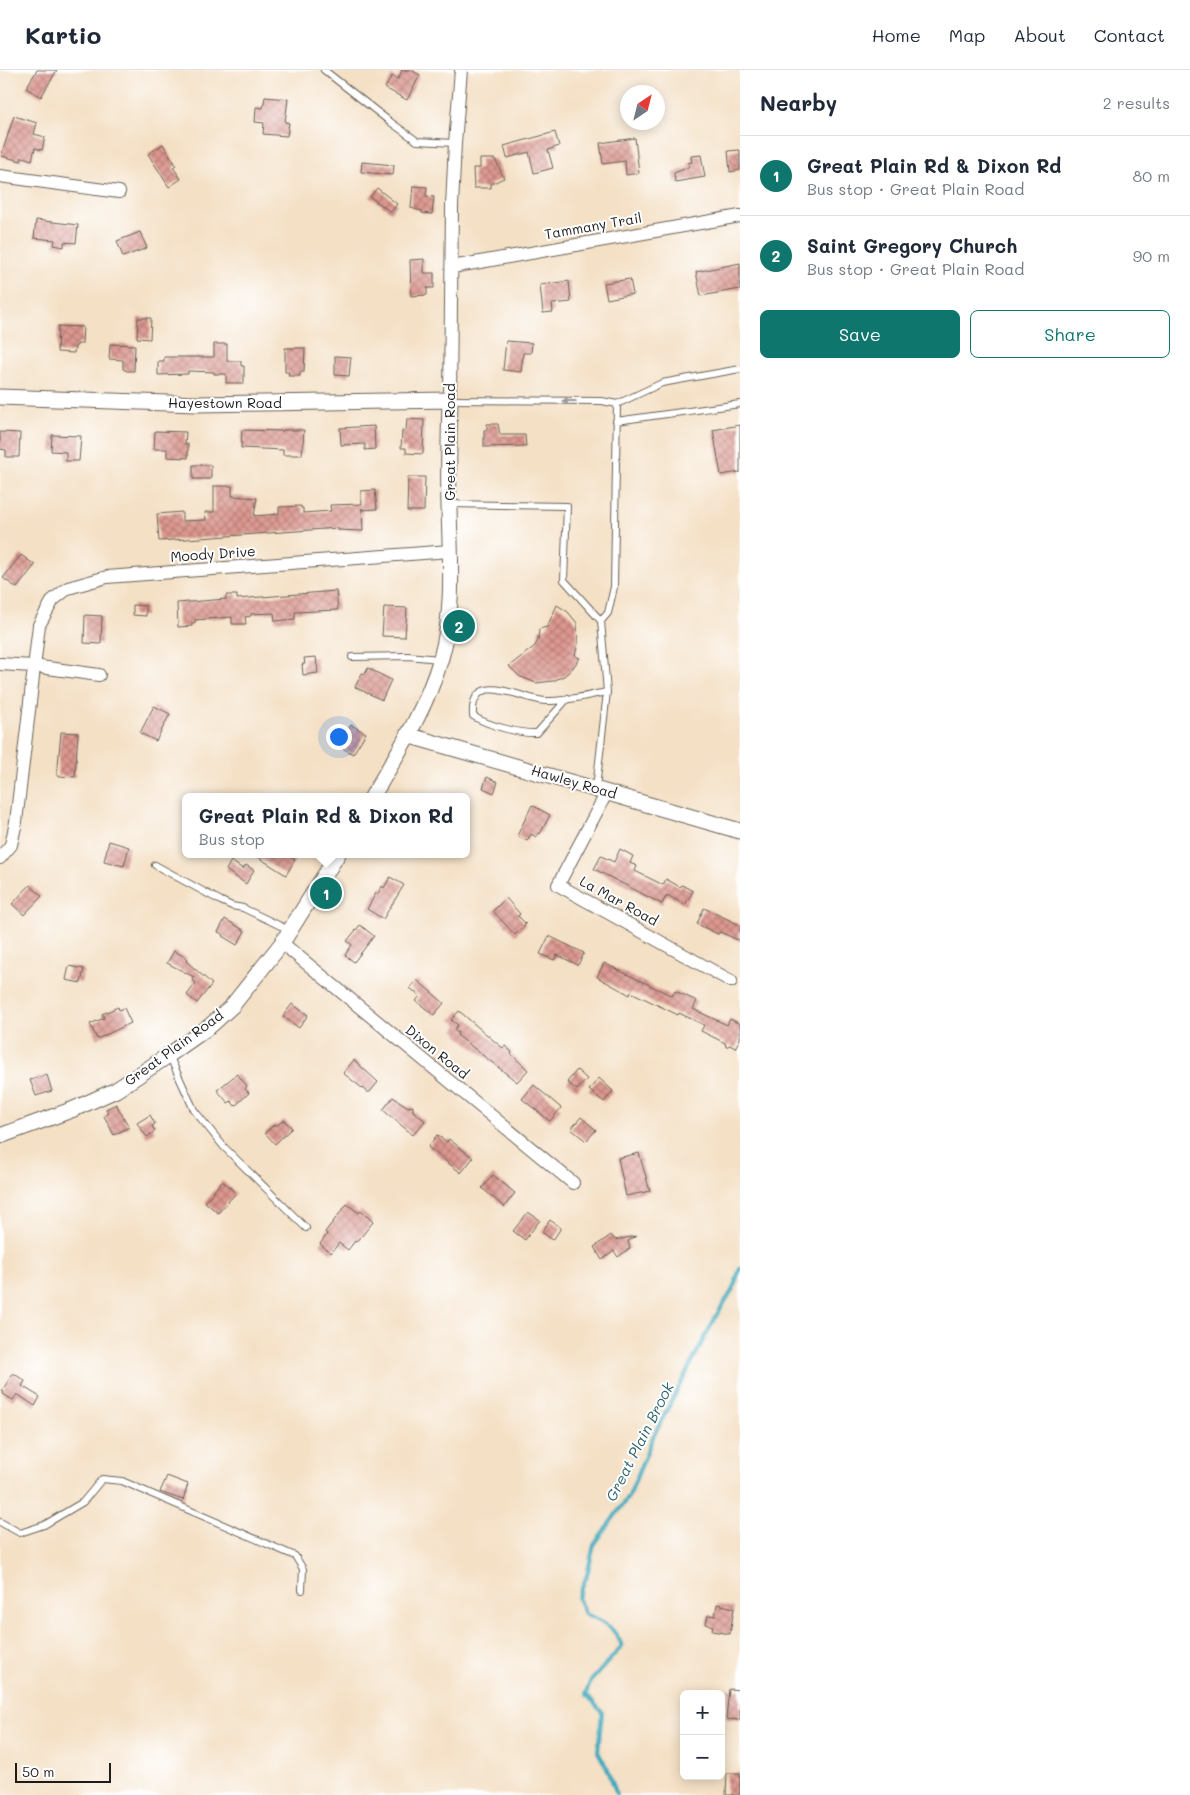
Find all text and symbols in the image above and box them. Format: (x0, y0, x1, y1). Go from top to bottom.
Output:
text: Kartio (25, 19, 101, 50)
text: Home (872, 23, 921, 47)
text: Map (949, 23, 985, 47)
text: About (1013, 23, 1066, 47)
text: Contact (1094, 23, 1165, 47)
north arrow (620, 85, 665, 130)
text: Nearby (760, 89, 837, 116)
text: 2 results (1103, 92, 1170, 113)
text: Great Plain Rd & Dixon Rd (807, 153, 1061, 178)
text: 1 (772, 165, 780, 186)
text: 80 m (1133, 165, 1170, 186)
text: Bus stop · Great Plain Road (807, 178, 1024, 199)
street label: Tammany Trail (543, 208, 643, 243)
text: Saint Gregory Church (807, 233, 1017, 258)
text: 2 (772, 245, 780, 266)
text: 90 m (1133, 245, 1170, 266)
text: Bus stop · Great Plain Road (807, 258, 1024, 279)
button: Save (760, 310, 960, 358)
button: Share (970, 310, 1170, 358)
street label: Great Plain Road (440, 383, 459, 501)
street label: Hayestown Road (168, 393, 282, 412)
one-way arrow (561, 397, 577, 405)
street label: Moody Drive (170, 541, 256, 566)
pin: 2 (443, 607, 475, 645)
your location (326, 724, 352, 750)
street label: Hawley Road (529, 760, 619, 803)
popup (182, 793, 470, 858)
text: Great Plain Rd & Dixon Rd (199, 803, 453, 828)
text: Bus stop (199, 828, 265, 849)
street label: La Mar Road (577, 871, 662, 930)
pin: 1 (310, 874, 342, 912)
street label: Great Plain Road (121, 1005, 227, 1090)
street label: Dixon Road (402, 1020, 473, 1083)
water label: Great Plain Brook (600, 1378, 678, 1505)
map controls (680, 1690, 725, 1780)
button: + (680, 1690, 725, 1735)
button: − (680, 1735, 725, 1780)
scale bar (15, 1760, 111, 1783)
text: 50 m (22, 1762, 54, 1781)

